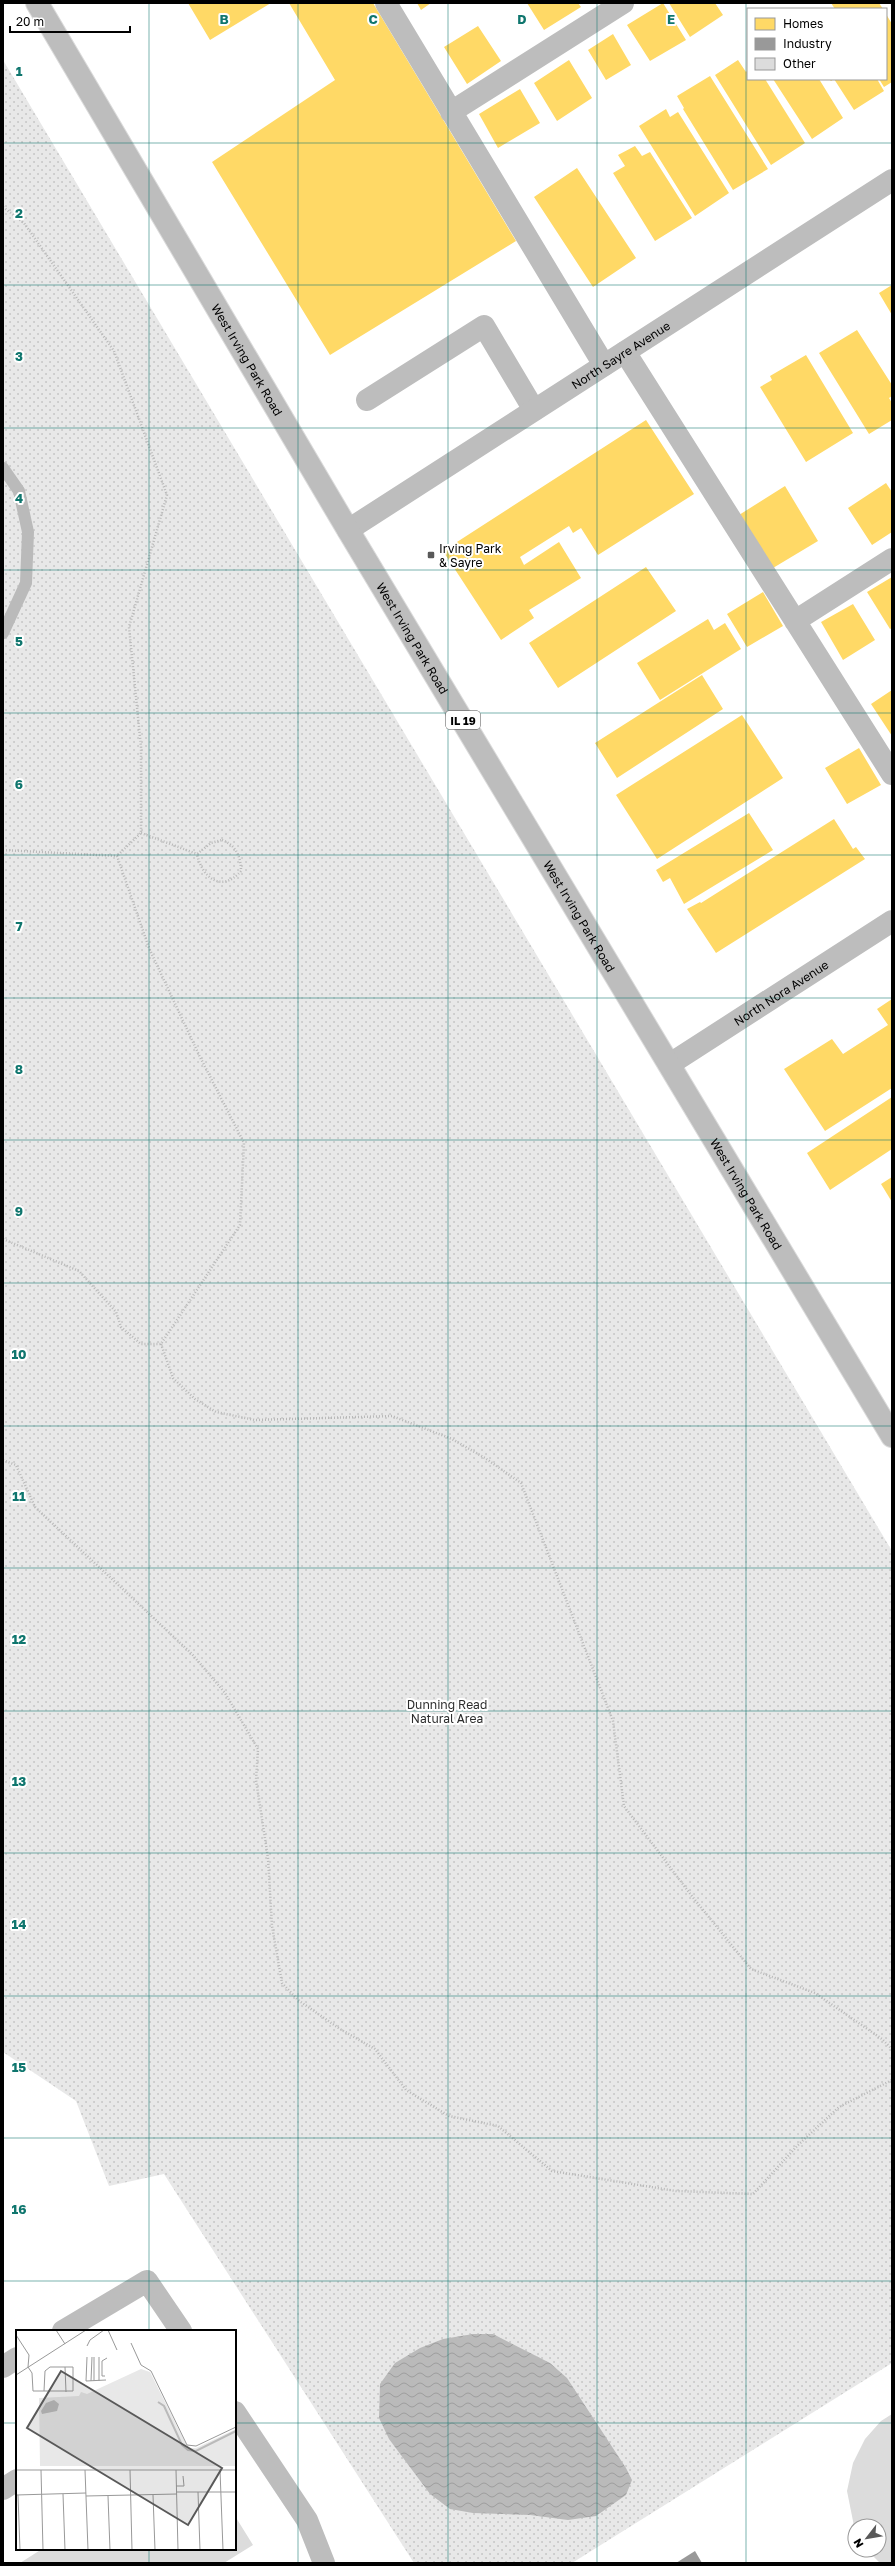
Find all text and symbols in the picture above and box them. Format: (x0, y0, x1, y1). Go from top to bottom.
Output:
scale bar (10, 8, 130, 34)
legend (747, 8, 887, 80)
text: B (219, 11, 229, 27)
text: C (368, 11, 378, 27)
text: D (517, 11, 527, 27)
text: E (667, 11, 675, 27)
text: 20 m (16, 14, 44, 29)
text: Homes (783, 16, 823, 31)
text: Industry (783, 36, 832, 51)
text: Other (783, 56, 816, 71)
text: 1 (16, 63, 23, 79)
text: 2 (15, 205, 23, 221)
street label: West Irving Park Road (209, 301, 286, 418)
street label: North Sayre Avenue (568, 317, 673, 392)
text: 3 (15, 348, 23, 364)
text: 4 (15, 490, 23, 506)
place label: Irving Park & Sayre (439, 541, 502, 570)
marker: Irving Park & Sayre (426, 550, 436, 560)
street label: West Irving Park Road (374, 580, 452, 696)
text: 5 (15, 633, 23, 649)
road number: IL 19 (446, 711, 480, 729)
text: 6 (15, 776, 23, 792)
street label: West Irving Park Road (541, 857, 619, 974)
text: 7 (15, 918, 23, 934)
street label: North Nora Avenue (731, 957, 831, 1028)
text: 8 (15, 1061, 23, 1077)
street label: West Irving Park Road (707, 1135, 786, 1252)
text: 9 (15, 1203, 23, 1219)
text: 10 (11, 1346, 27, 1362)
text: 11 (12, 1488, 26, 1504)
text: 12 (12, 1631, 26, 1647)
park label: Dunning Read Natural Area (407, 1697, 487, 1726)
text: 13 (12, 1773, 26, 1789)
text: 14 (12, 1916, 26, 1932)
text: 15 (12, 2059, 26, 2075)
text: 16 (12, 2201, 26, 2217)
inset map (16, 2330, 236, 2550)
north arrow (847, 2518, 887, 2558)
text: N (850, 2536, 866, 2550)

